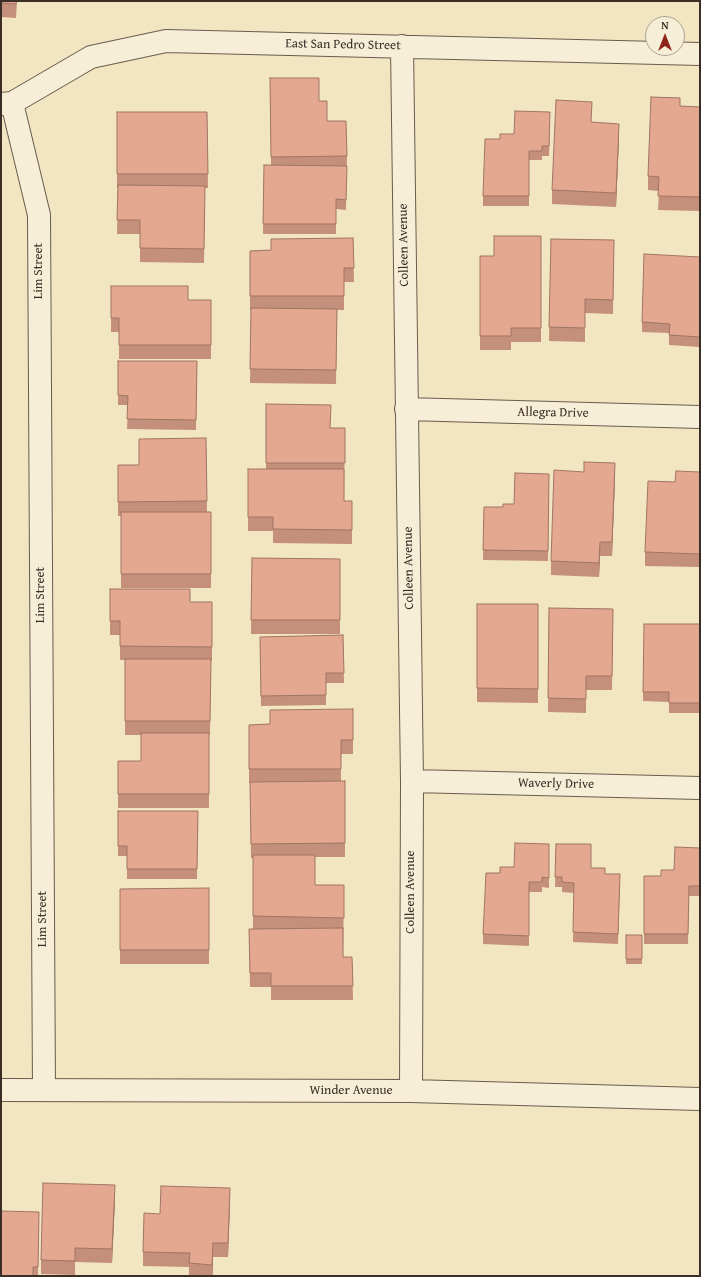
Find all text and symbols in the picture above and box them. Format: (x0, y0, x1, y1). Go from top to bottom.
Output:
north arrow (645, 16, 685, 56)
text: N (661, 17, 669, 33)
street label: East San Pedro Street (285, 36, 401, 54)
street label: Colleen Avenue (395, 203, 413, 287)
street label: Lim Street (31, 243, 47, 299)
street label: Allegra Drive (517, 405, 589, 421)
street label: Colleen Avenue (400, 526, 418, 610)
street label: Lim Street (33, 567, 49, 623)
street label: Waverly Drive (518, 776, 594, 792)
street label: Colleen Avenue (403, 850, 419, 934)
street label: Lim Street (35, 891, 51, 947)
street label: Winder Avenue (309, 1083, 393, 1099)

